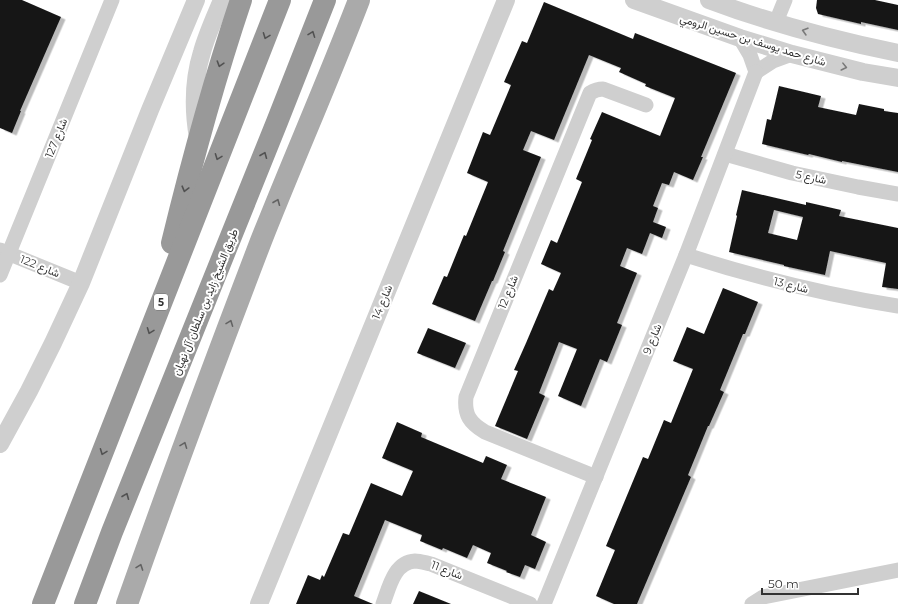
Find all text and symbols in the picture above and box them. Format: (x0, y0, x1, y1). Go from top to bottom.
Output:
street label: شارع حمد يوسف بن حسين الرومي (677, 11, 828, 72)
one-way arrow (802, 28, 809, 36)
one-way arrow (307, 30, 315, 37)
one-way arrow (262, 33, 270, 40)
one-way arrow (217, 60, 225, 67)
one-way arrow (841, 63, 847, 71)
street label: شارع 127 (42, 116, 71, 160)
one-way arrow (260, 151, 268, 158)
one-way arrow (215, 154, 223, 161)
street label: شارع 5 (794, 167, 828, 188)
one-way arrow (182, 186, 190, 192)
one-way arrow (273, 199, 281, 206)
street label: طريق الشيخ زايد بن سلطان آل نهيان (169, 227, 242, 378)
street label: شارع 122 (18, 252, 62, 281)
street label: شارع 12 (495, 273, 522, 311)
street label: شارع 13 (772, 274, 810, 297)
street label: شارع 14 (369, 282, 396, 322)
road number: 5 (154, 294, 168, 310)
one-way arrow (226, 320, 234, 327)
street label: شارع 9 (640, 321, 665, 357)
one-way arrow (147, 327, 155, 334)
one-way arrow (180, 442, 188, 449)
one-way arrow (99, 448, 107, 455)
one-way arrow (122, 493, 130, 500)
street label: شارع 11 (429, 558, 465, 583)
one-way arrow (135, 564, 144, 571)
scale bar (762, 570, 858, 596)
text: 50 m (768, 576, 799, 591)

